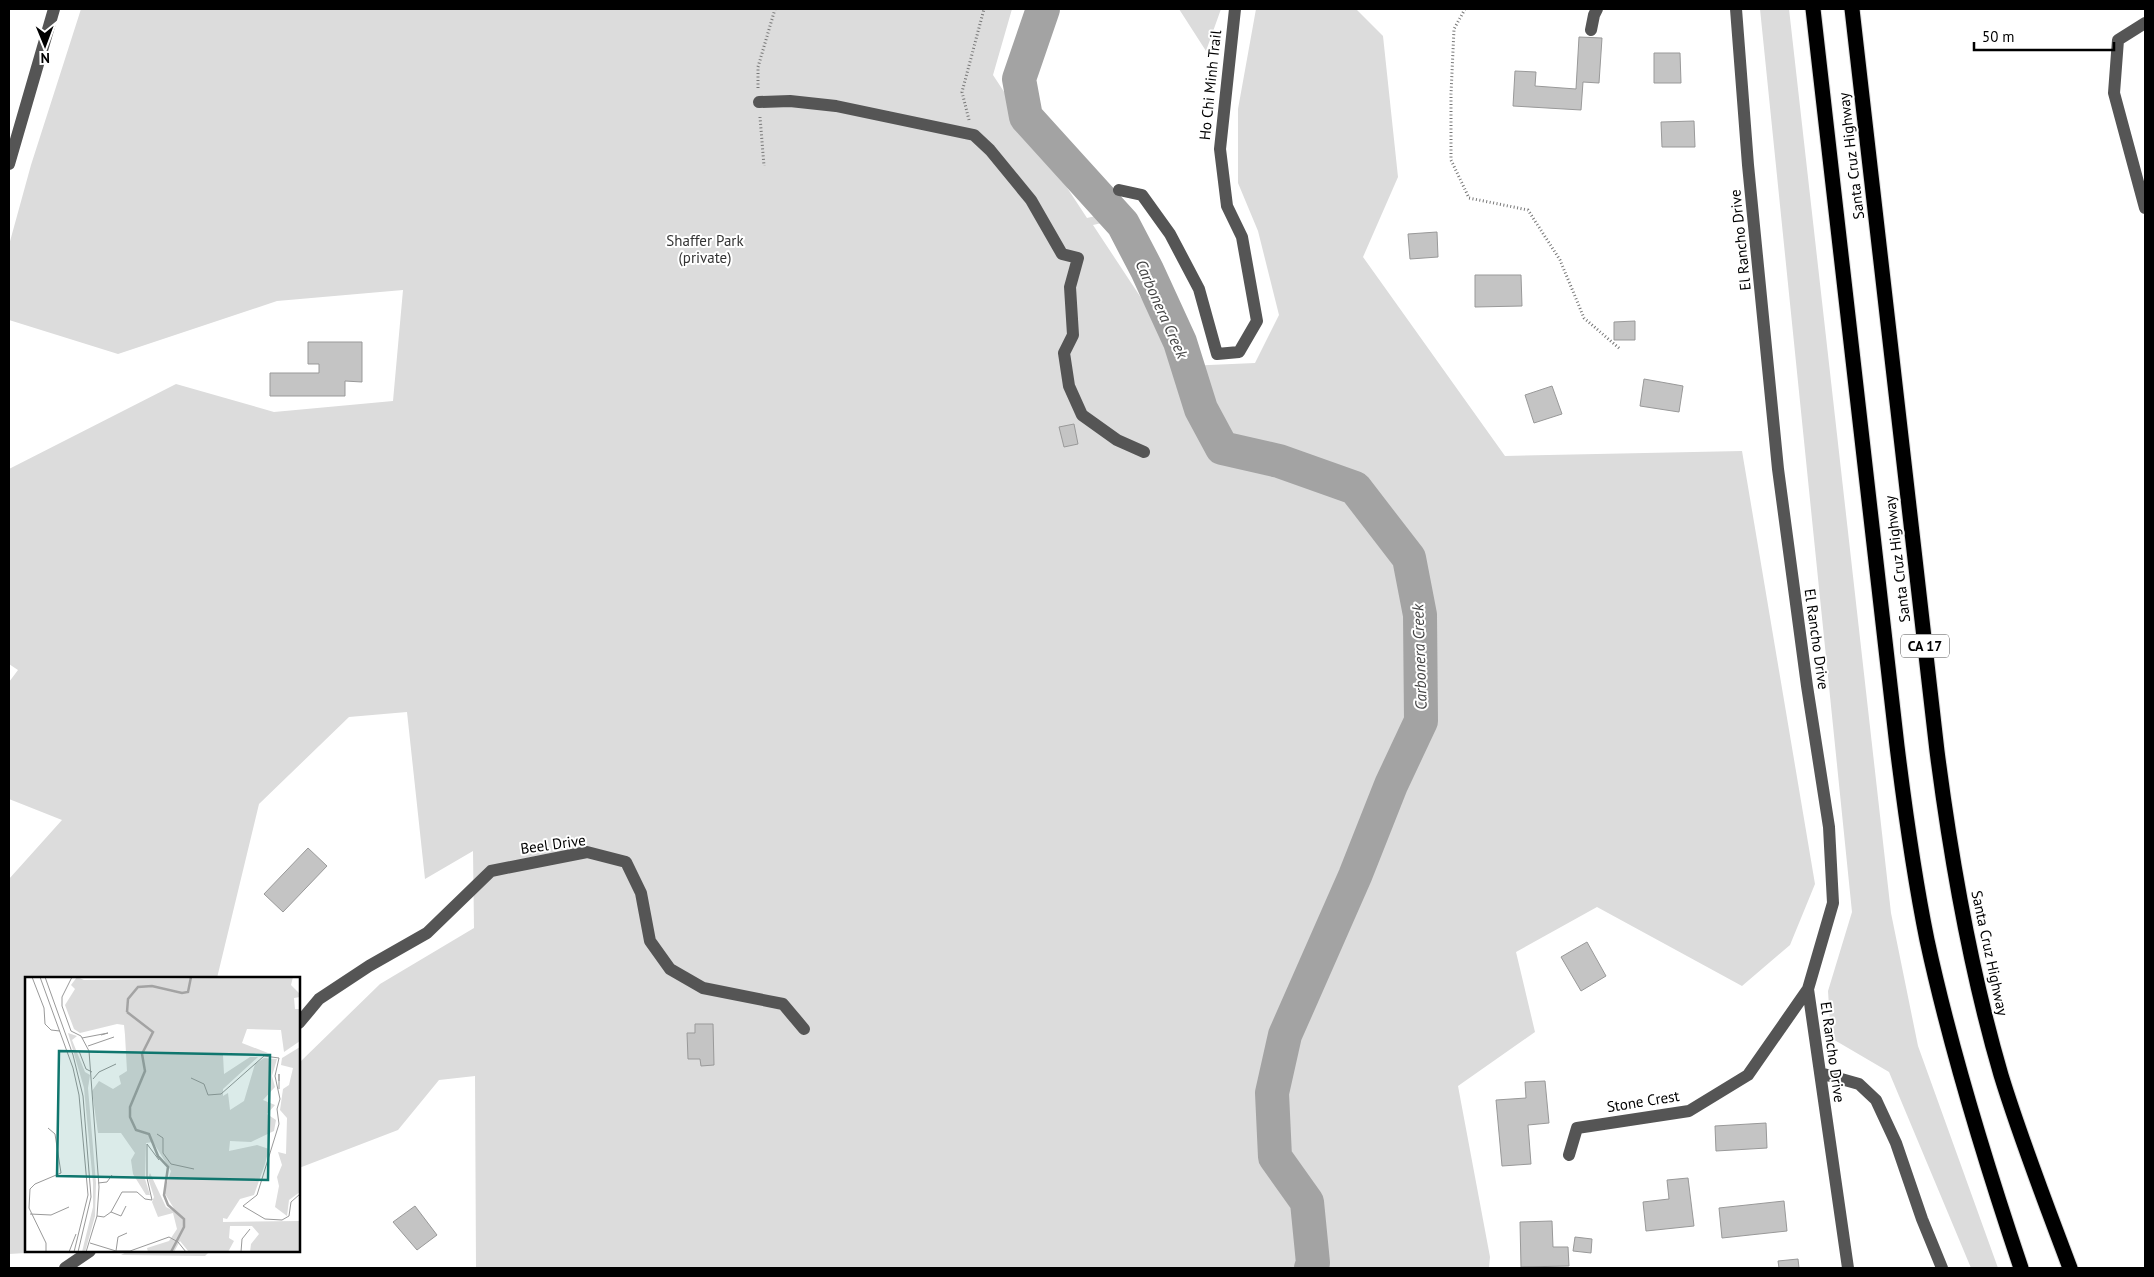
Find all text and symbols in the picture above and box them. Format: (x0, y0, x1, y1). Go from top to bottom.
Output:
north arrow (20, 20, 70, 70)
scale bar (1974, 20, 2114, 52)
text: 50 m (1982, 27, 2015, 46)
street label: Ho Chi Minh Trail (1195, 28, 1225, 141)
text: N (40, 49, 50, 67)
street label: Santa Cruz Highway (1834, 91, 1868, 221)
street label: El Rancho Drive (1725, 189, 1755, 291)
park label: Shaffer Park (private) (666, 231, 744, 267)
water label: Carbonera Creek (1131, 257, 1193, 362)
street label: Santa Cruz Highway (1880, 494, 1914, 624)
street label: El Rancho Drive (1801, 587, 1833, 691)
water label: Carbonera Creek (1407, 603, 1431, 710)
road number: CA 17 (1901, 634, 1949, 658)
street label: Beel Drive (519, 830, 587, 858)
street label: Santa Cruz Highway (1967, 889, 2013, 1017)
inset map (25, 977, 300, 1252)
street label: El Rancho Drive (1817, 1000, 1849, 1104)
street label: Stone Crest (1605, 1086, 1681, 1116)

